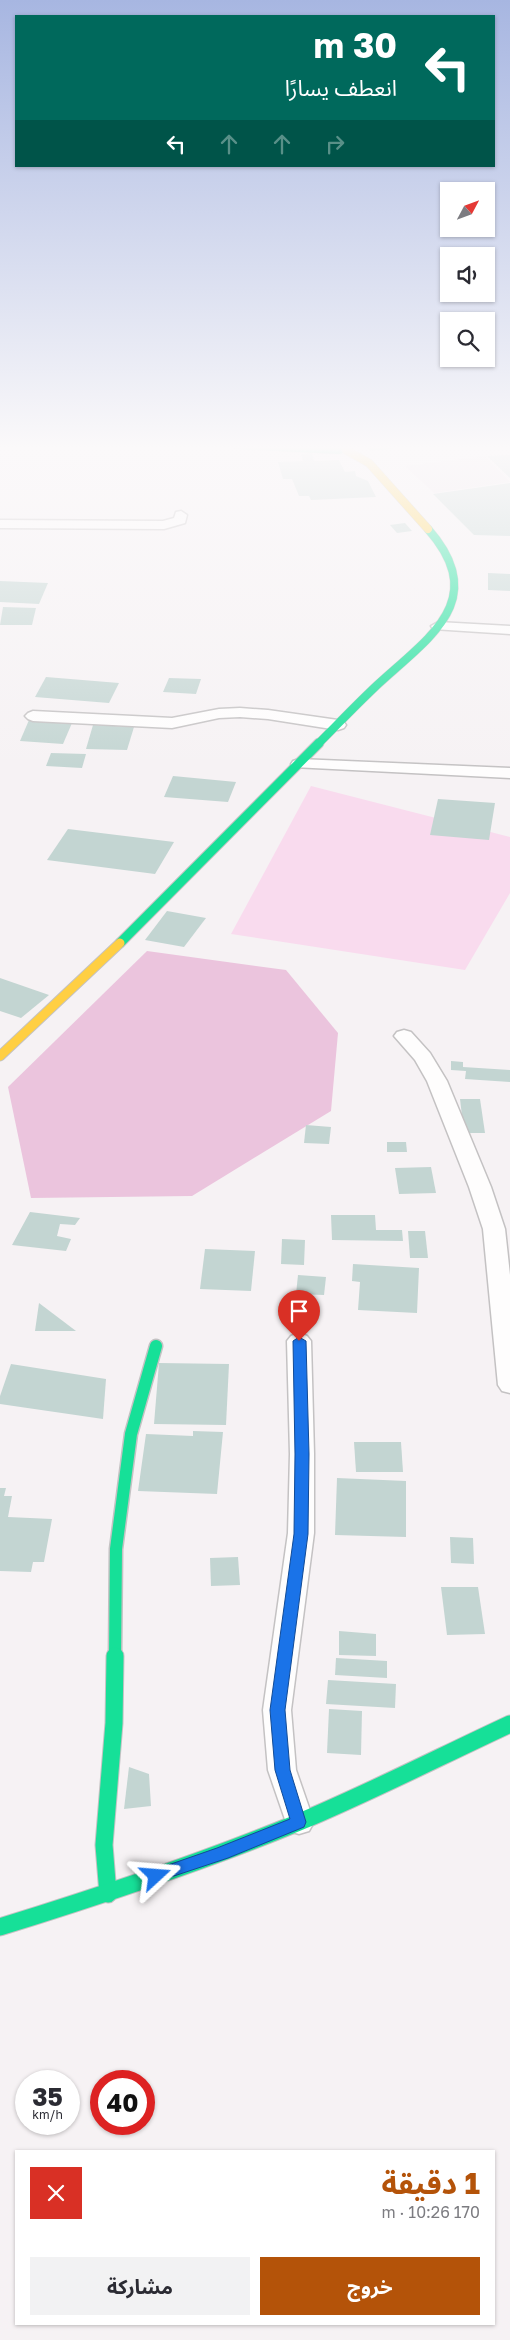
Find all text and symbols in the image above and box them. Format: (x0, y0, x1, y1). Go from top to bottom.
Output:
text: 30 m (313, 24, 397, 66)
icon: left (415, 35, 480, 100)
text: انعطف يسارًا (285, 74, 397, 101)
icon: left (162, 130, 190, 158)
icon: ahead (215, 130, 243, 158)
icon: ahead (268, 130, 296, 158)
icon: right (321, 130, 349, 158)
north arrow (440, 182, 495, 238)
map controls (440, 182, 495, 367)
button: sound (440, 247, 495, 302)
button: search (440, 312, 495, 367)
pin (278, 1290, 320, 1341)
icon: arrive (285, 1297, 313, 1325)
position arrow (129, 1849, 181, 1901)
speed limit sign: 40 (90, 2070, 155, 2135)
text: 35 (32, 2081, 63, 2112)
text: km/h (32, 2107, 63, 2122)
text: 1 دقيقة (382, 2165, 480, 2201)
button: close (30, 2167, 82, 2219)
text: 170 m · 10:26 (381, 2202, 480, 2222)
button: مشاركة (30, 2257, 250, 2315)
button: خروج (260, 2257, 480, 2315)

